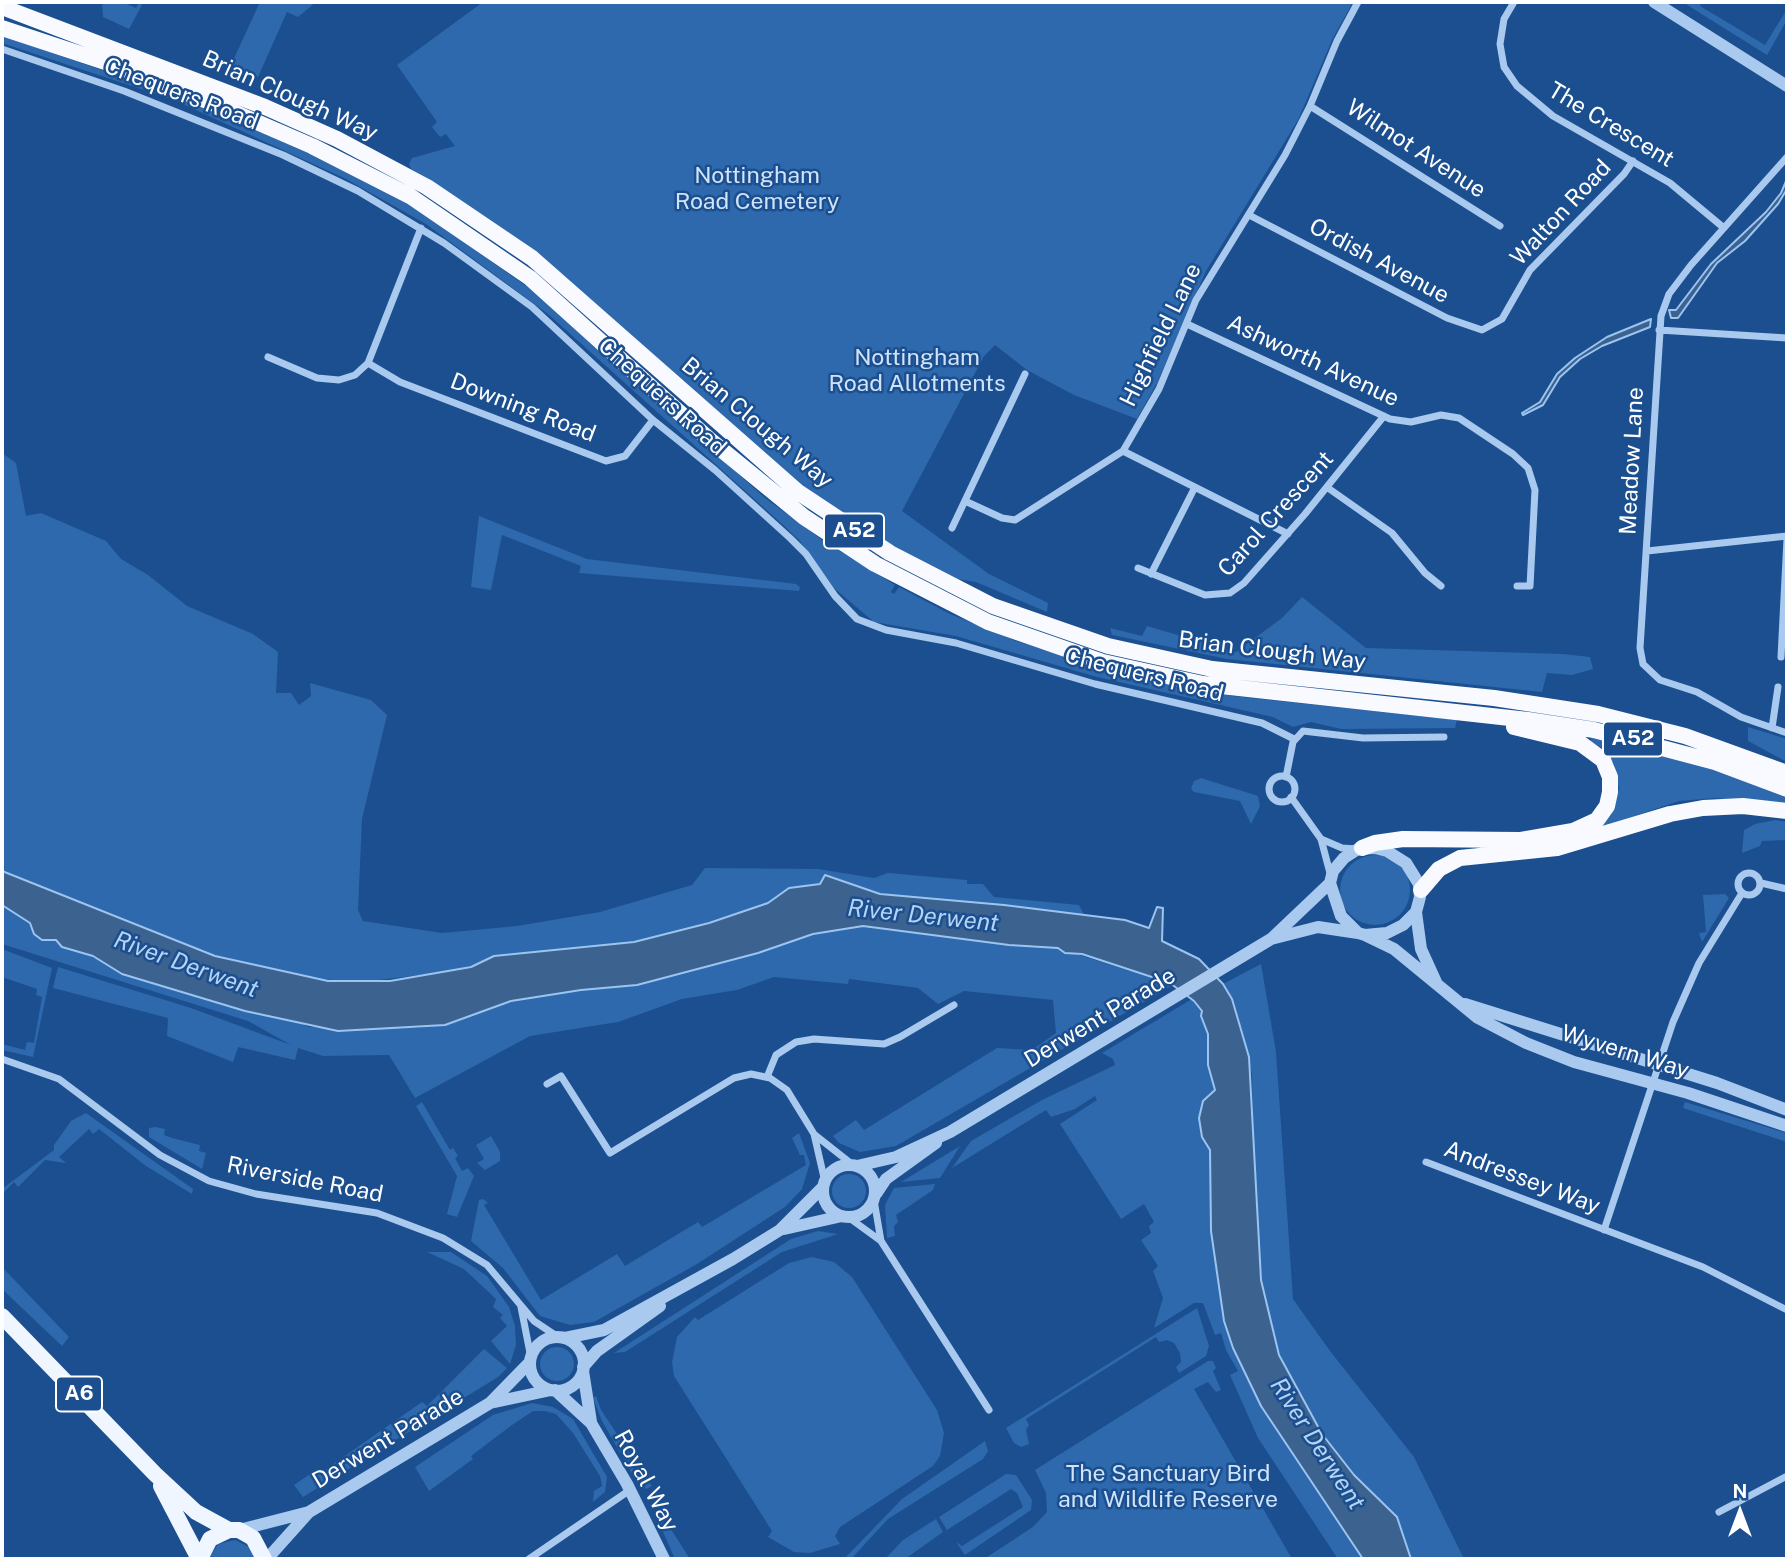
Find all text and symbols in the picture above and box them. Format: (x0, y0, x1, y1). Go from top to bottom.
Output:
street label: Brian Clough Way (198, 45, 382, 147)
street label: Chequers Road (100, 52, 262, 136)
street label: The Crescent (1543, 77, 1679, 173)
street label: Wilmot Avenue (1341, 94, 1491, 204)
street label: Walton Road (1505, 154, 1617, 272)
park label: Nottingham Road Cemetery (675, 162, 839, 216)
street label: Ordish Avenue (1304, 213, 1454, 309)
street label: Highfield Lane (1114, 259, 1208, 411)
street label: Ashworth Avenue (1223, 309, 1403, 413)
street label: Chequers Road (592, 332, 732, 462)
park label: Nottingham Road Allotments (828, 344, 1006, 398)
street label: Brian Clough Way (676, 352, 838, 494)
street label: Downing Road (446, 368, 600, 448)
street label: Meadow Lane (1614, 386, 1650, 536)
street label: Carol Crescent (1212, 446, 1340, 582)
road number: A52 (824, 514, 884, 548)
street label: Brian Clough Way (1177, 626, 1367, 676)
street label: Chequers Road (1062, 642, 1226, 708)
road number: A52 (1603, 722, 1663, 756)
water label: River Derwent (846, 894, 1000, 938)
water label: River Derwent (110, 926, 262, 1004)
street label: Derwent Parade (1019, 962, 1181, 1074)
street label: Wyvern Way (1558, 1019, 1692, 1085)
street label: Andressey Way (1440, 1136, 1604, 1220)
street label: Riverside Road (225, 1151, 385, 1209)
water label: River Derwent (1264, 1373, 1370, 1515)
road number: A6 (56, 1376, 102, 1412)
street label: Derwent Parade (307, 1383, 469, 1495)
street label: Royal Way (608, 1426, 684, 1536)
park label: The Sanctuary Bird and Wildlife Reserve (1058, 1460, 1278, 1514)
north arrow (1705, 1477, 1775, 1547)
text: N (1733, 1480, 1747, 1502)

